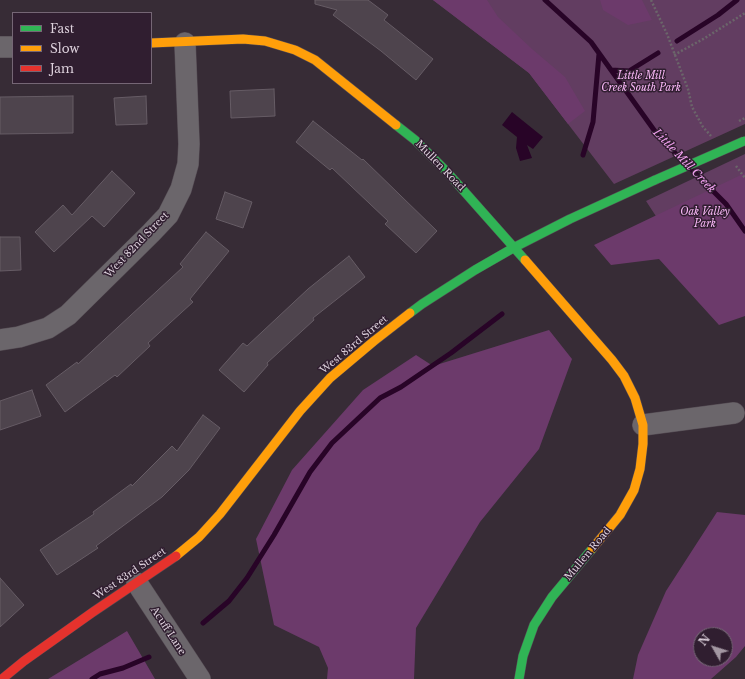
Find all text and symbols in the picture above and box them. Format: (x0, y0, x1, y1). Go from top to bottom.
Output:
legend (12, 12, 152, 84)
text: Fast (50, 21, 74, 36)
text: Slow (50, 41, 79, 56)
text: Jam (50, 61, 74, 76)
park label: Little Mill Creek South Park (601, 70, 681, 94)
water label: Little Mill Creek (650, 126, 718, 196)
street label: Mullen Road (413, 138, 467, 194)
park label: Oak Valley Park (680, 206, 730, 230)
street label: West 82nd Street (103, 210, 171, 280)
street label: West 83rd Street (318, 313, 390, 377)
street label: Mullen Road (562, 525, 614, 583)
street label: West 83rd Street (92, 545, 168, 603)
street label: Acuff Lane (148, 605, 188, 657)
north arrow (693, 627, 733, 667)
text: N (696, 632, 713, 649)

